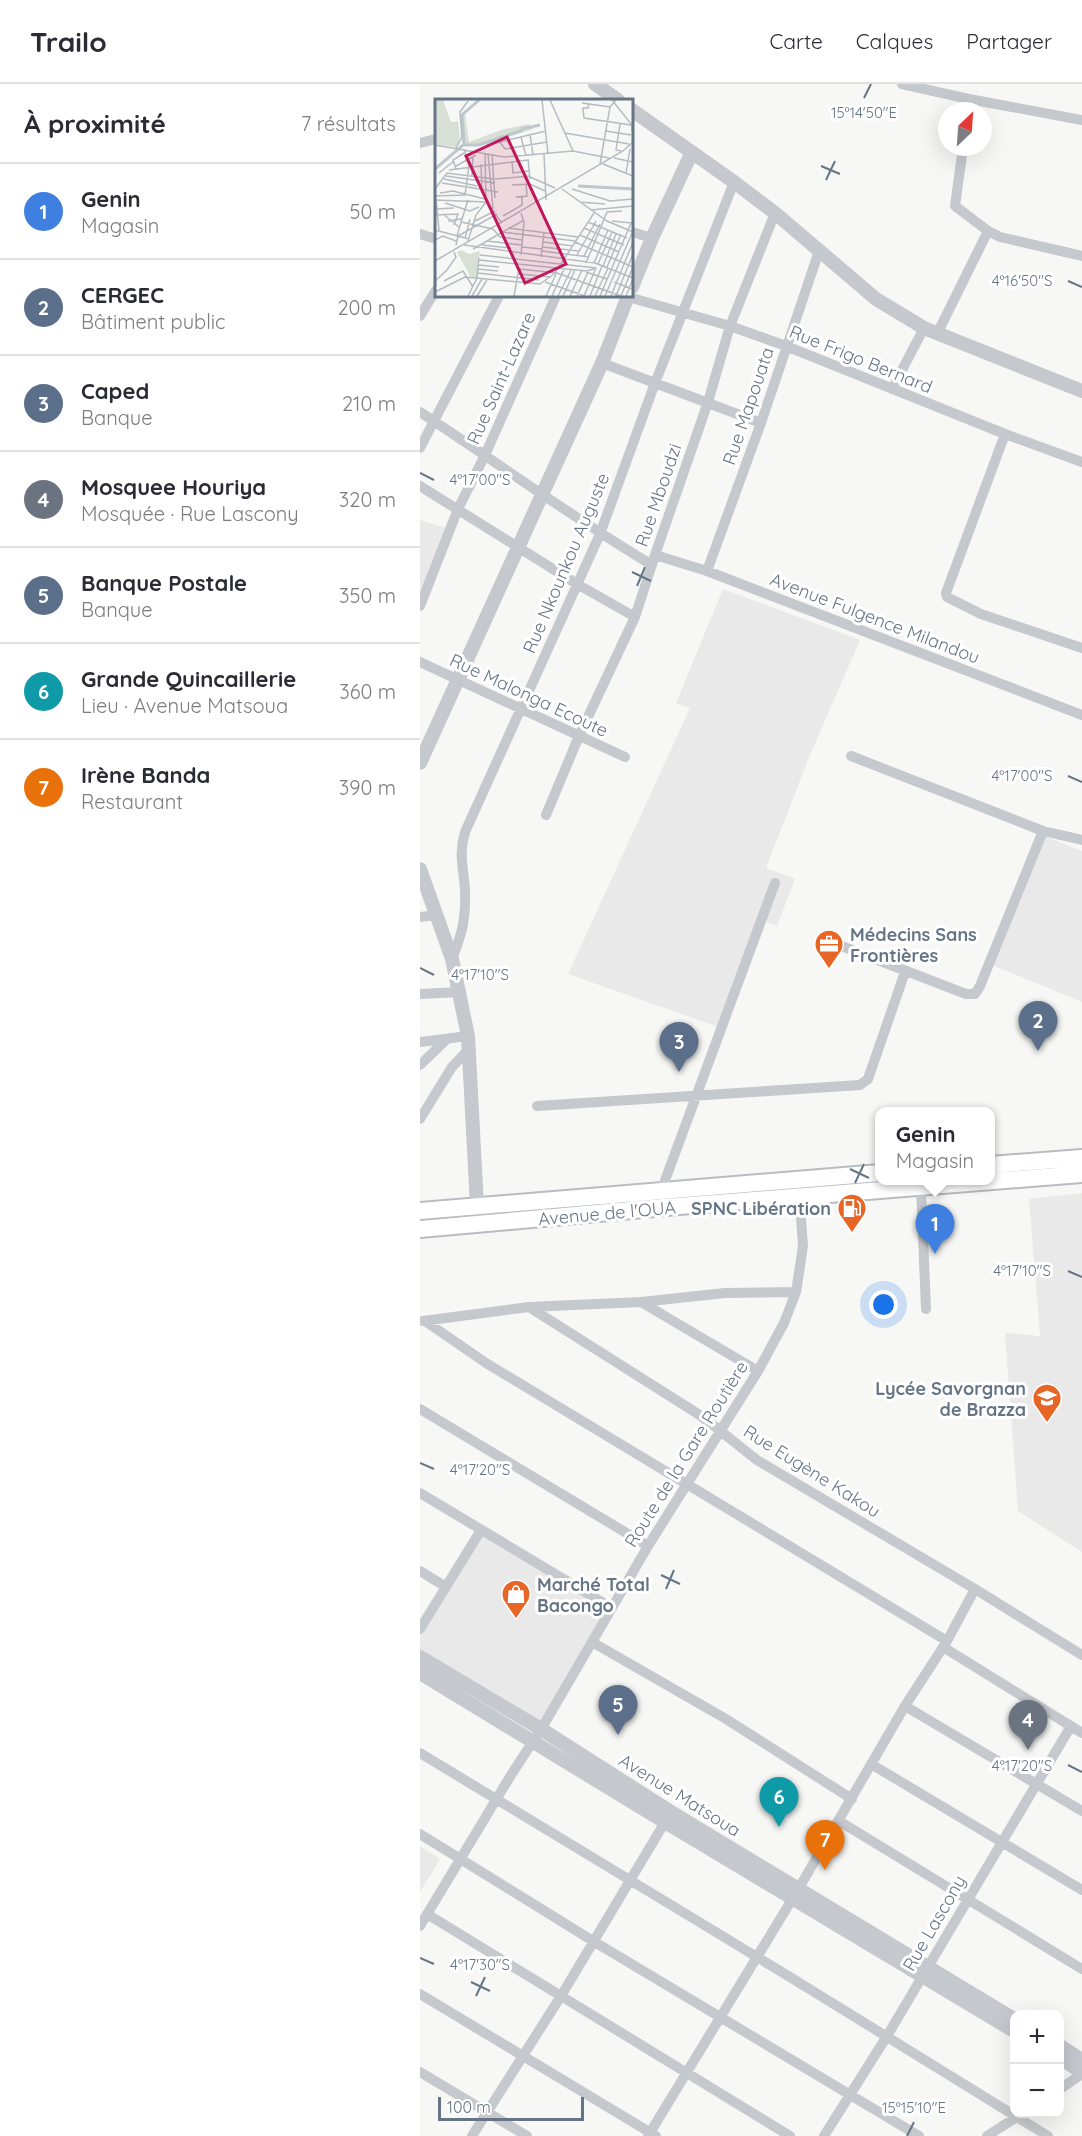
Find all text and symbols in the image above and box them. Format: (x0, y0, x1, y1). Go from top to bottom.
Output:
text: Trailo (30, 24, 107, 59)
text: Carte (769, 28, 823, 54)
text: Calques (856, 28, 933, 54)
text: Partager (966, 28, 1052, 54)
inset map (435, 99, 633, 297)
north arrow (938, 102, 992, 156)
text: 15°14'50"E (831, 103, 897, 122)
text: À proximité (24, 107, 166, 140)
text: 7 résultats (301, 111, 396, 136)
text: Genin (81, 185, 141, 213)
text: 1 (40, 199, 47, 224)
text: 50 m (350, 199, 396, 224)
text: Magasin (81, 213, 159, 238)
text: 4°16'50"S (992, 271, 1052, 290)
text: CERGEC (81, 281, 164, 309)
text: 2 (38, 295, 49, 320)
text: 200 m (337, 295, 396, 320)
street label: Rue Saint-Lazare (462, 308, 540, 448)
text: Bâtiment public (81, 309, 225, 334)
street label: Rue Frigo Bernard (786, 320, 936, 398)
street label: Rue Mapouata (717, 344, 779, 468)
text: Caped (81, 377, 149, 405)
text: 3 (38, 391, 49, 416)
text: 210 m (342, 391, 396, 416)
text: Banque (81, 405, 153, 430)
street label: Rue Mboudzi (630, 440, 686, 550)
street label: Rue Nkounkou Auguste (518, 469, 614, 657)
text: 4°17'00"S (449, 470, 511, 489)
text: Mosquee Houriya (81, 473, 266, 501)
text: 4 (38, 487, 49, 512)
text: 320 m (339, 487, 396, 512)
text: Mosquée · Rue Lascony (81, 501, 299, 526)
street label: Avenue Fulgence Milandou (767, 567, 983, 669)
text: Banque Postale (81, 569, 247, 597)
text: 5 (38, 583, 49, 608)
text: 350 m (339, 583, 396, 608)
text: Banque (81, 597, 153, 622)
street label: Rue Malonga Ecoute (446, 648, 612, 742)
text: Grande Quincaillerie (81, 665, 296, 693)
text: 6 (38, 679, 49, 704)
text: 360 m (339, 679, 396, 704)
text: Lieu · Avenue Matsoua (81, 693, 288, 718)
text: Irène Banda (81, 761, 210, 789)
text: 4°17'00"S (991, 766, 1053, 785)
text: 7 (38, 775, 49, 800)
text: 390 m (339, 775, 396, 800)
text: Restaurant (81, 789, 183, 814)
place label: Médecins Sans Frontières (850, 923, 977, 967)
office icon: Médecins Sans Frontières (813, 928, 845, 970)
text: 4°17'10"S (451, 965, 509, 984)
pin: 2 (1018, 1002, 1058, 1051)
pin: 3 (660, 1022, 698, 1072)
popup (875, 1107, 995, 1185)
text: Genin (896, 1120, 956, 1148)
text: Magasin (896, 1148, 974, 1173)
fuel station icon: SPNC Libération (836, 1192, 868, 1234)
street label: Avenue de l'OUA (537, 1195, 677, 1230)
place label: SPNC Libération (691, 1197, 831, 1220)
pin: 1 (916, 1204, 954, 1254)
text: 4°17'10"S (993, 1261, 1051, 1280)
your location (869, 1290, 898, 1319)
street label: Route de la Gare Routière (619, 1357, 753, 1551)
place label: Lycée Savorgnan de Brazza (875, 1377, 1026, 1421)
school or university icon: Lycée Savorgnan de Brazza (1031, 1382, 1063, 1424)
street label: Rue Eugène Kakou (739, 1420, 885, 1522)
text: 4°17'20"S (450, 1460, 510, 1479)
place label: Marché Total Bacongo (537, 1573, 650, 1617)
shop icon: Marché Total Bacongo (500, 1578, 532, 1620)
pin: 5 (598, 1686, 638, 1735)
pin: 4 (1008, 1700, 1048, 1750)
street label: Avenue Matsoua (615, 1748, 745, 1842)
text: 4°17'20"S (992, 1756, 1052, 1775)
pin: 6 (760, 1778, 798, 1827)
pin: 7 (806, 1820, 844, 1870)
street label: Rue Lascony (897, 1871, 971, 1975)
text: 4°17'30"S (450, 1955, 510, 1974)
map controls (1010, 2010, 1064, 2118)
button: + (1010, 2010, 1064, 2064)
button: − (1010, 2064, 1064, 2118)
scale bar (438, 2094, 584, 2122)
text: 100 m (447, 2097, 491, 2117)
text: 15°15'10"E (882, 2098, 946, 2117)

